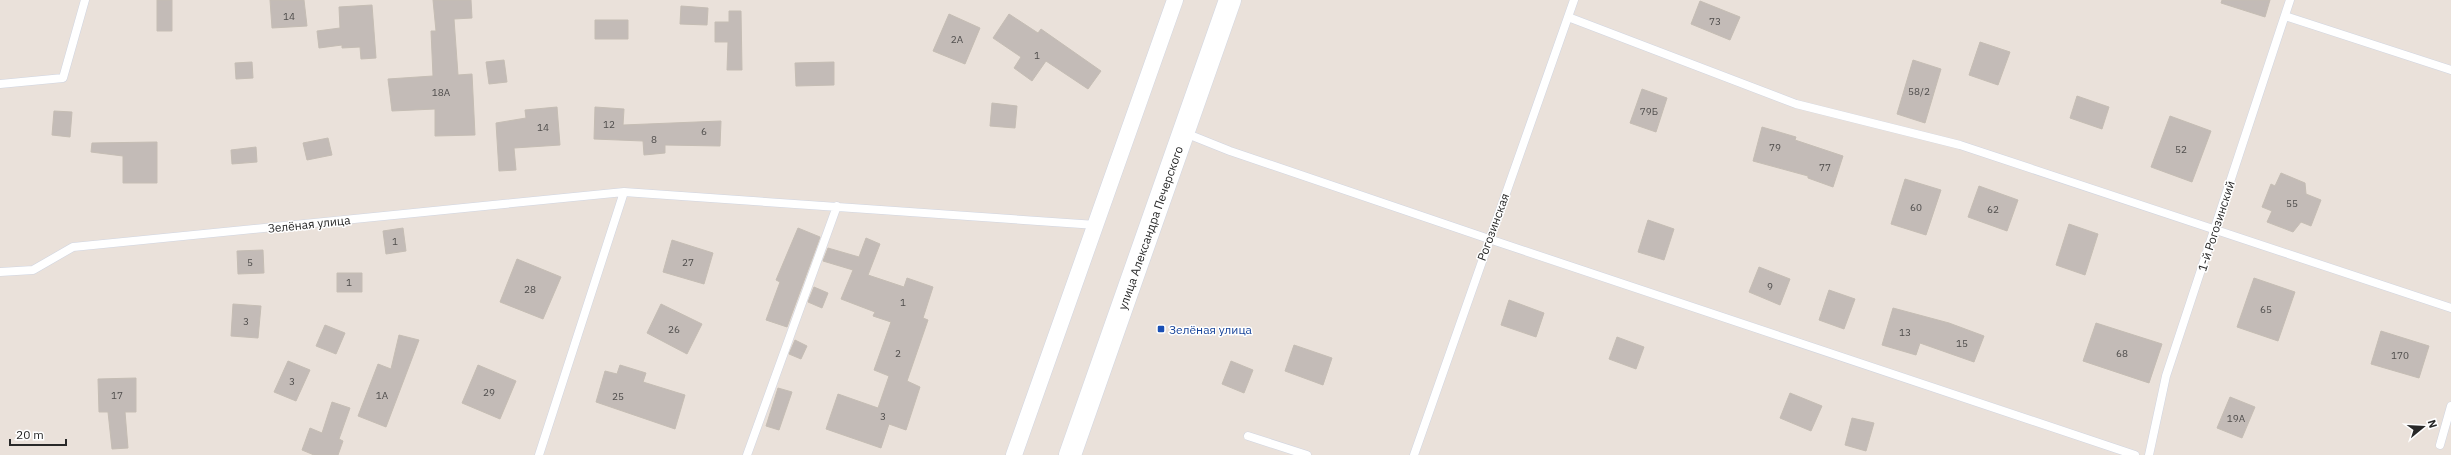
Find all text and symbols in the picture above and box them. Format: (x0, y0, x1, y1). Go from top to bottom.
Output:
house number: 14 (283, 10, 295, 23)
house number: 73 (1709, 15, 1721, 28)
house number: 2А (951, 33, 964, 46)
house number: 1 (1034, 49, 1040, 62)
house number: 58/2 (1908, 85, 1930, 98)
house number: 18А (432, 86, 451, 99)
house number: 79Б (1640, 105, 1658, 118)
house number: 12 (603, 118, 615, 131)
house number: 14 (537, 121, 549, 134)
house number: 6 (701, 125, 707, 138)
house number: 8 (651, 133, 657, 146)
house number: 79 (1769, 141, 1781, 154)
street label: улица Александра Печерского (1114, 143, 1186, 312)
house number: 52 (2175, 143, 2187, 156)
house number: 77 (1819, 161, 1831, 174)
street label: 1-й Рогозинский (2194, 179, 2238, 273)
street label: Рогозинская (1474, 191, 1512, 263)
house number: 55 (2286, 197, 2298, 210)
house number: 60 (1910, 201, 1922, 214)
house number: 62 (1987, 203, 1999, 216)
street label: Зелёная улица (267, 212, 352, 236)
house number: 1 (392, 235, 398, 248)
house number: 5 (247, 256, 253, 269)
house number: 27 (682, 256, 694, 269)
house number: 1 (346, 276, 352, 289)
house number: 9 (1767, 280, 1773, 293)
house number: 28 (524, 283, 536, 296)
house number: 1 (900, 296, 906, 309)
house number: 65 (2260, 303, 2272, 316)
house number: 3 (243, 315, 249, 328)
place label: Зелёная улица (1169, 322, 1253, 337)
house number: 26 (668, 323, 680, 336)
marker: Зелёная улица (1156, 324, 1166, 334)
house number: 13 (1899, 326, 1911, 339)
house number: 15 (1956, 337, 1968, 350)
house number: 2 (895, 347, 901, 360)
house number: 68 (2116, 347, 2128, 360)
house number: 170 (2391, 349, 2409, 362)
house number: 3 (289, 375, 295, 388)
house number: 29 (483, 386, 495, 399)
house number: 17 (111, 389, 123, 402)
house number: 1А (376, 389, 389, 402)
house number: 25 (612, 390, 624, 403)
north arrow (2403, 407, 2443, 447)
house number: 3 (880, 410, 886, 423)
house number: 19А (2227, 412, 2246, 425)
text: N (2425, 418, 2440, 430)
scale bar (10, 421, 66, 447)
text: 20 m (16, 427, 44, 442)

